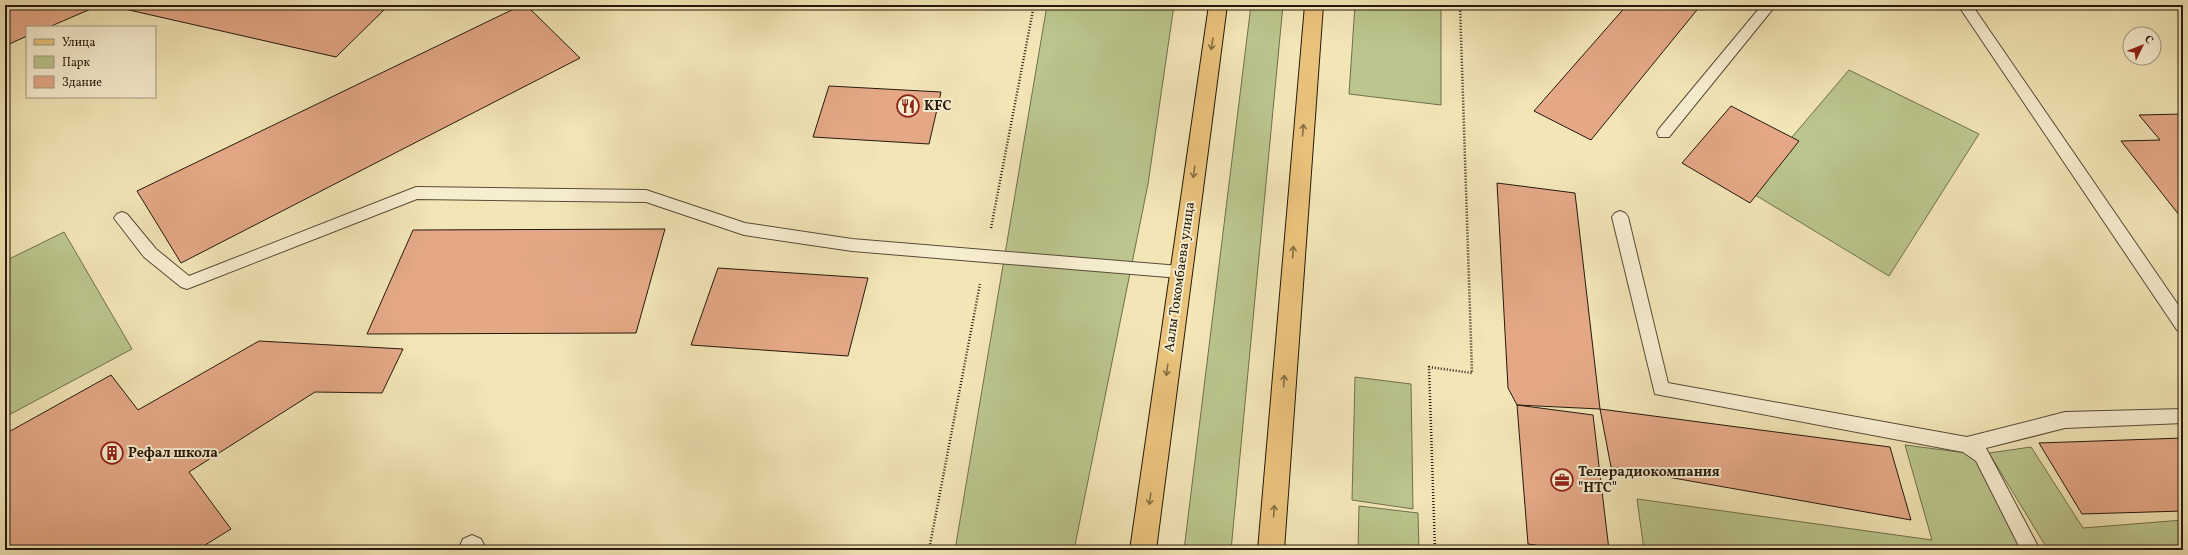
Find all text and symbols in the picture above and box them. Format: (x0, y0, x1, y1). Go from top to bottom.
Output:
legend (26, 26, 156, 98)
north arrow (2122, 26, 2162, 66)
text: С (2140, 32, 2156, 48)
text: Улица (62, 35, 95, 51)
one-way arrow (1208, 37, 1216, 50)
text: Парк (62, 55, 90, 71)
text: Здание (62, 75, 102, 91)
restaurant icon: KFC (895, 93, 921, 119)
place label: KFC (924, 97, 951, 116)
one-way arrow (1299, 124, 1307, 137)
one-way arrow (1190, 165, 1198, 178)
street label: Аалы Токомбаева улица (1160, 200, 1200, 354)
one-way arrow (1290, 246, 1297, 259)
one-way arrow (1163, 363, 1171, 376)
one-way arrow (1280, 375, 1287, 388)
building icon: Рефал школа (99, 440, 125, 466)
place label: Рефал школа (128, 444, 218, 463)
place label: Телерадиокомпания "НТС" (1578, 463, 1720, 498)
office icon: Телерадиокомпания "НТС" (1549, 467, 1575, 493)
one-way arrow (1146, 492, 1154, 505)
one-way arrow (1271, 505, 1278, 518)

